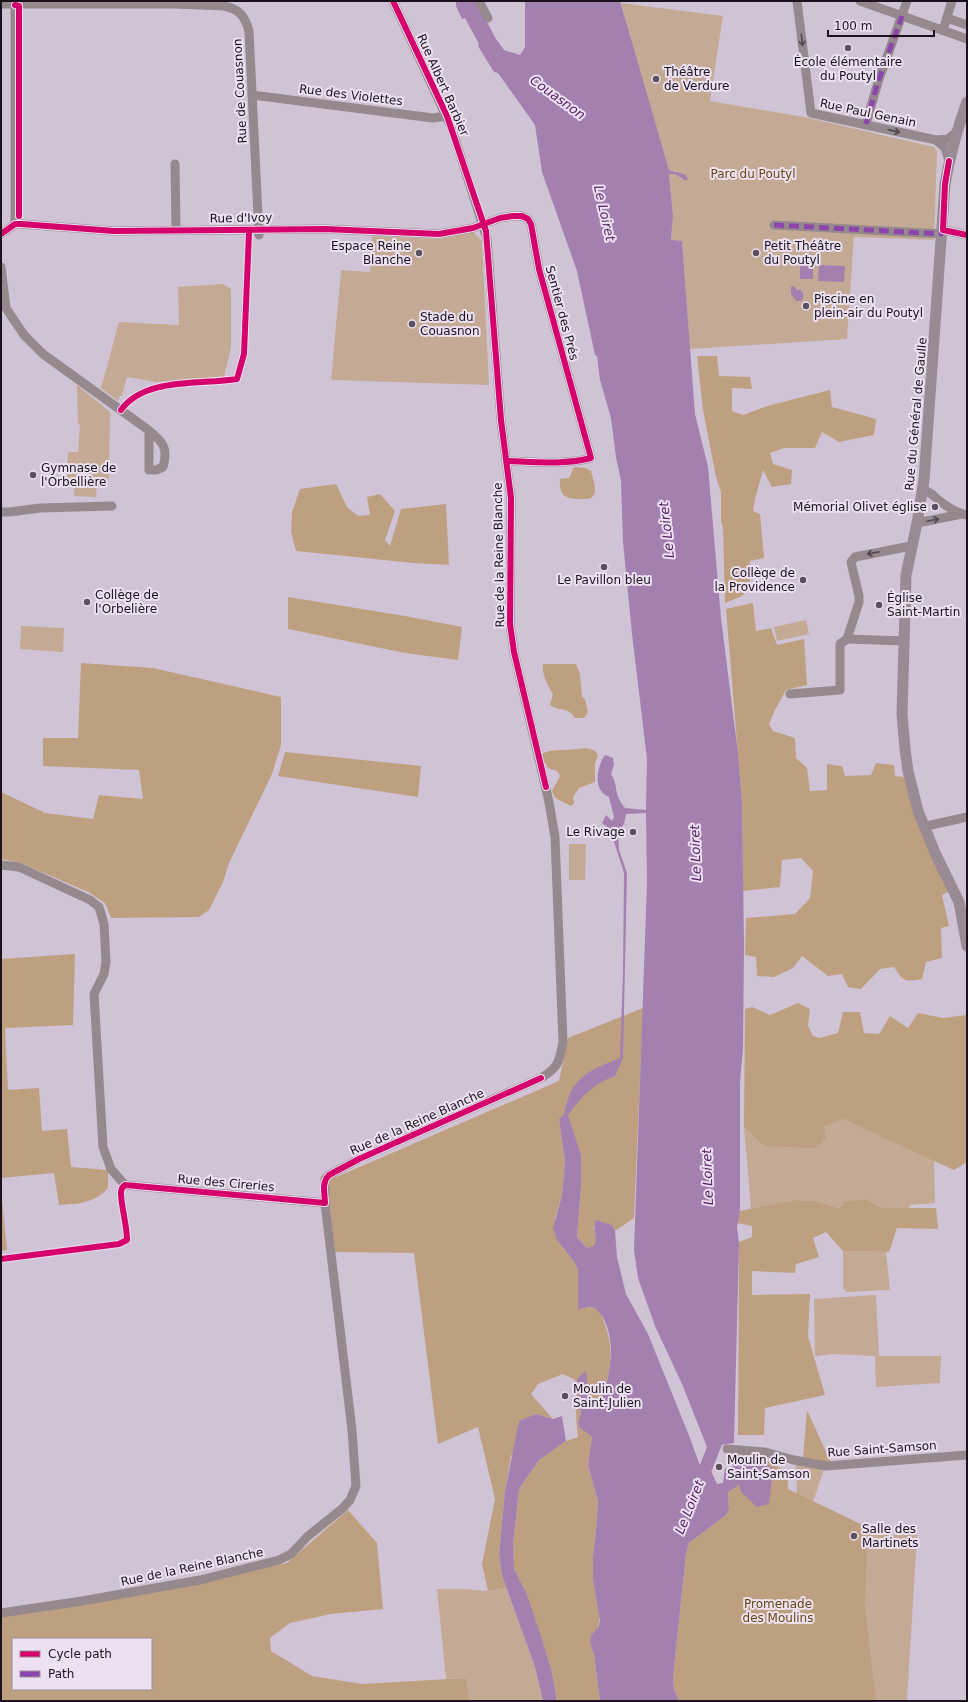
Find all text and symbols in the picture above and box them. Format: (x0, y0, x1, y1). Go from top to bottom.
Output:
scale bar (828, 12, 934, 38)
text: 100 m (834, 19, 872, 33)
street label: Rue Albert Barbier (414, 32, 472, 138)
one-way arrow (798, 33, 806, 46)
street label: Rue de Couasnon (230, 38, 250, 144)
marker: École élémentaire du Poutyl (843, 43, 853, 53)
place label: École élémentaire du Poutyl (794, 54, 902, 83)
place label: Théâtre de Verdure (663, 65, 729, 93)
water label: Couasnon (527, 72, 588, 122)
marker: Théâtre de Verdure (651, 74, 661, 84)
street label: Rue des Violettes (299, 82, 403, 108)
street label: Rue Paul Genain (819, 96, 917, 130)
one-way arrow (887, 127, 900, 135)
park label: Parc du Poutyl (710, 167, 796, 181)
water label: Le Loiret (591, 184, 618, 243)
street label: Rue d'Ivoy (210, 210, 272, 226)
place label: Espace Reine Blanche (331, 239, 411, 267)
place label: Petit Théâtre du Poutyl (764, 239, 841, 267)
marker: Espace Reine Blanche (414, 248, 424, 258)
marker: Petit Théâtre du Poutyl (751, 248, 761, 258)
street label: Sentier des Prés (543, 264, 581, 362)
place label: Piscine en plein-air du Poutyl (814, 292, 923, 320)
marker: Piscine en plein-air du Poutyl (801, 301, 811, 311)
place label: Stade du Couasnon (420, 310, 479, 338)
marker: Stade du Couasnon (407, 319, 417, 329)
street label: Rue du Général de Gaulle (902, 337, 930, 491)
place label: Gymnase de l'Orbellière (41, 461, 117, 489)
marker: Gymnase de l'Orbellière (28, 470, 38, 480)
street label: Rue de la Reine Blanche (491, 482, 507, 628)
water label: Le Loiret (656, 500, 677, 559)
place label: Mémorial Olivet église (793, 500, 927, 514)
marker: Mémorial Olivet église (930, 502, 940, 512)
one-way arrow (927, 515, 940, 523)
one-way arrow (867, 549, 880, 557)
marker: Le Pavillon bleu (599, 562, 609, 572)
place label: Collège de la Providence (714, 566, 795, 594)
place label: Le Pavillon bleu (557, 573, 651, 587)
marker: Collège de la Providence (798, 575, 808, 585)
place label: Collège de l'Orbelière (95, 588, 159, 616)
place label: Église Saint-Martin (887, 590, 960, 619)
marker: Collège de l'Orbelière (82, 597, 92, 607)
marker: Église Saint-Martin (874, 600, 884, 610)
water label: Le Loiret (687, 824, 704, 882)
place label: Le Rivage (566, 825, 625, 839)
marker: Le Rivage (628, 827, 638, 837)
street label: Rue de la Reine Blanche (348, 1086, 486, 1158)
water label: Le Loiret (699, 1148, 716, 1206)
street label: Rue des Cireries (177, 1172, 275, 1194)
place label: Moulin de Saint-Julien (573, 1382, 641, 1410)
marker: Moulin de Saint-Julien (560, 1391, 570, 1401)
street label: Rue Saint-Samson (827, 1438, 937, 1460)
place label: Moulin de Saint-Samson (727, 1453, 810, 1481)
marker: Moulin de Saint-Samson (714, 1462, 724, 1472)
water label: Le Loiret (672, 1477, 707, 1536)
place label: Salle des Martinets (862, 1522, 919, 1550)
marker: Salle des Martinets (849, 1531, 859, 1541)
street label: Rue de la Reine Blanche (119, 1545, 265, 1589)
park label: Promenade des Moulins (743, 1597, 813, 1625)
legend (12, 1638, 152, 1690)
text: Cycle path (48, 1647, 112, 1661)
text: Path (48, 1667, 74, 1681)

